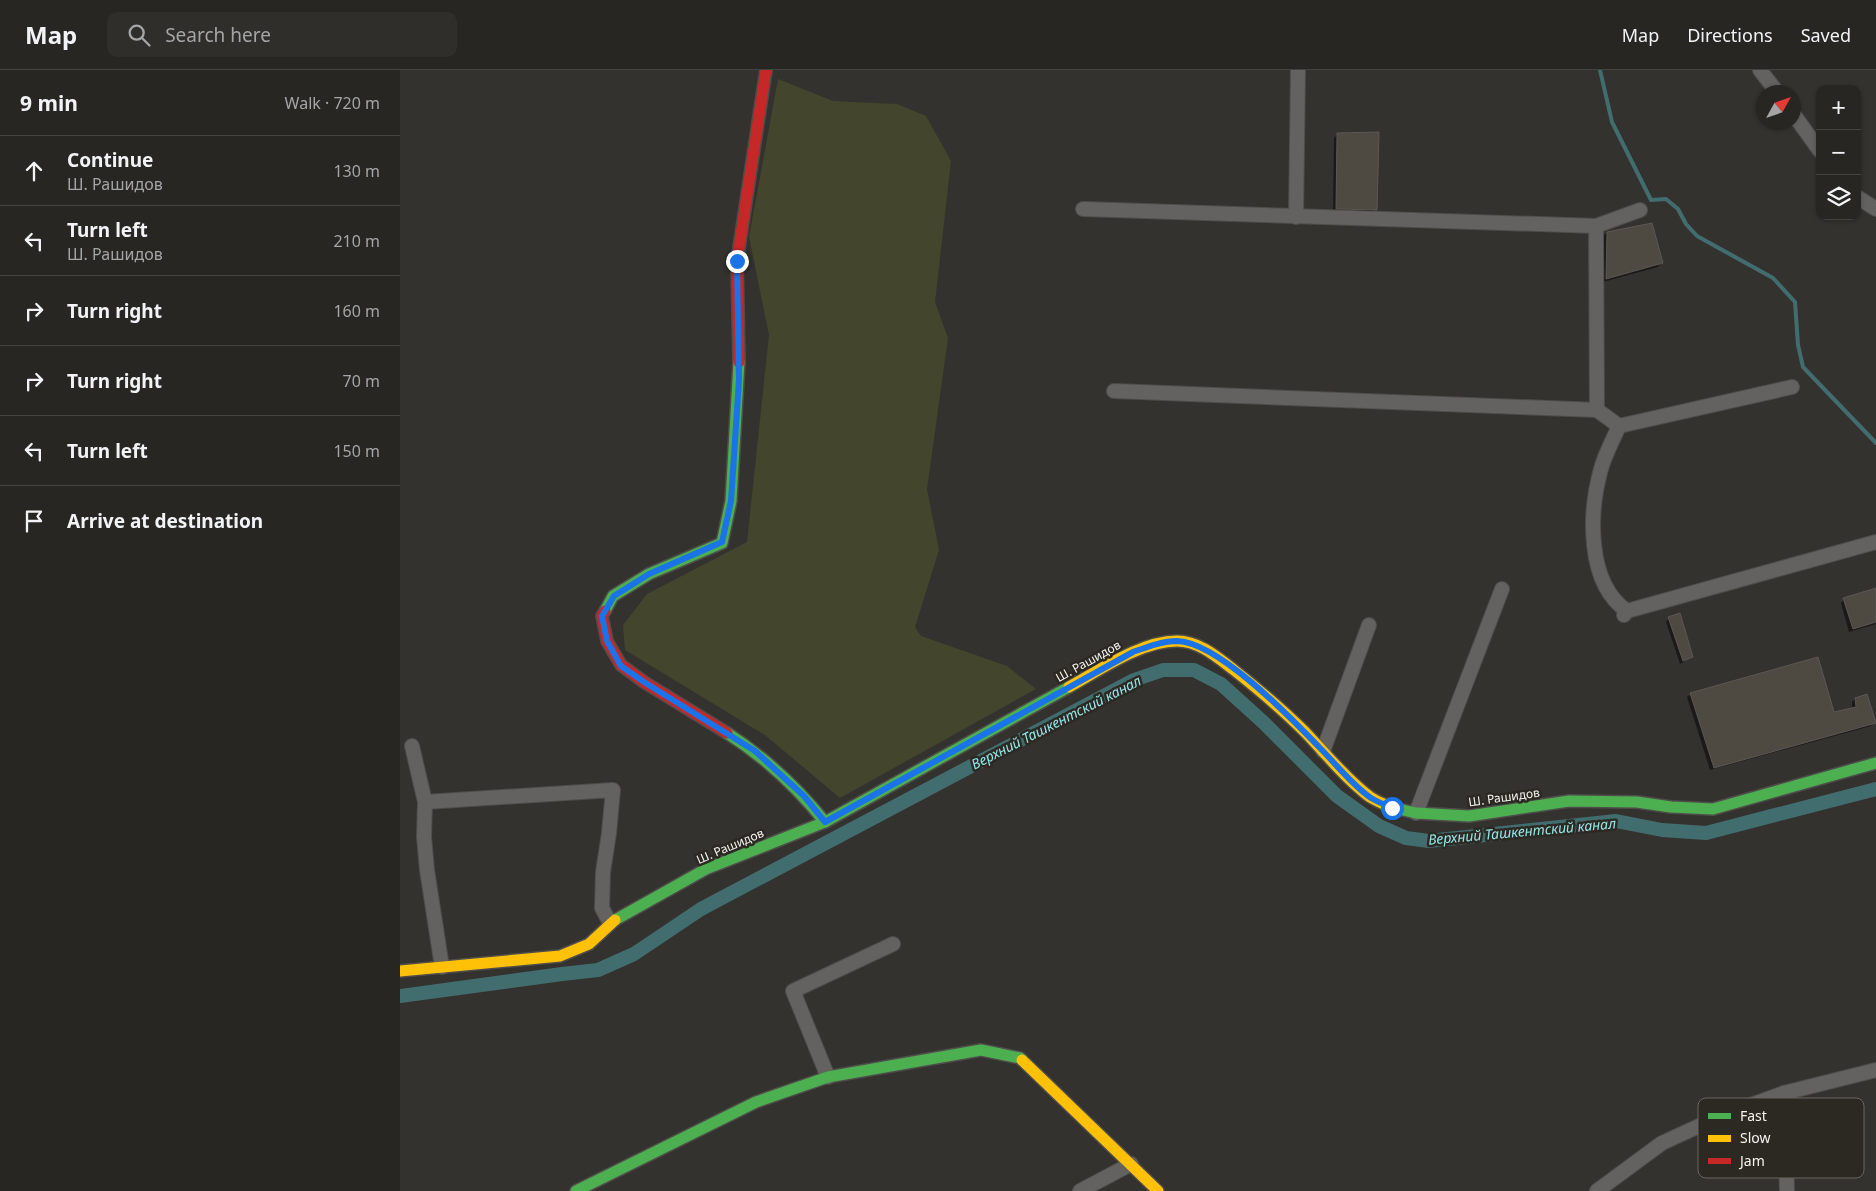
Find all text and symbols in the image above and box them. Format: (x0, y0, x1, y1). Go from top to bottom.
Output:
search box (107, 12, 457, 57)
text: Map (25, 18, 77, 51)
icon: search (125, 21, 153, 49)
text: Search here (165, 22, 271, 48)
text: Map (1622, 23, 1659, 47)
text: Directions (1687, 23, 1773, 47)
text: Saved (1801, 23, 1851, 47)
north arrow (1756, 85, 1801, 130)
map controls (1816, 85, 1861, 220)
button: + (1816, 85, 1861, 130)
text: 9 min (20, 89, 78, 117)
text: Walk · 720 m (285, 92, 380, 114)
button: − (1816, 130, 1861, 175)
text: Continue (67, 147, 153, 173)
icon: ahead (20, 157, 48, 185)
text: 130 m (333, 160, 380, 182)
text: Ш. Рашидов (67, 173, 163, 195)
button: layers (1816, 175, 1861, 220)
text: Turn left (67, 217, 148, 243)
icon: left (20, 227, 48, 255)
text: 210 m (333, 230, 380, 252)
text: Ш. Рашидов (67, 243, 163, 265)
route end (726, 250, 749, 273)
icon: right (20, 297, 48, 325)
text: Turn right (67, 298, 162, 324)
text: 160 m (333, 300, 380, 322)
icon: right (20, 367, 48, 395)
text: Turn right (67, 368, 162, 394)
text: 70 m (343, 370, 380, 392)
icon: left (20, 437, 48, 465)
text: Turn left (67, 438, 148, 464)
text: 150 m (333, 440, 380, 462)
icon: arrive (20, 507, 48, 535)
text: Arrive at destination (67, 508, 263, 534)
street label: Ш. Рашидов (1053, 636, 1124, 686)
water label: Верхний Ташкентский канал (968, 671, 1144, 773)
street label: Ш. Рашидов (1467, 784, 1541, 810)
route start (1381, 797, 1404, 820)
water label: Верхний Ташкентский канал (1427, 813, 1617, 849)
street label: Ш. Рашидов (694, 824, 767, 868)
legend (1698, 1098, 1864, 1178)
text: Fast (1740, 1106, 1767, 1125)
text: Slow (1740, 1128, 1771, 1147)
text: Jam (1738, 1151, 1765, 1170)

